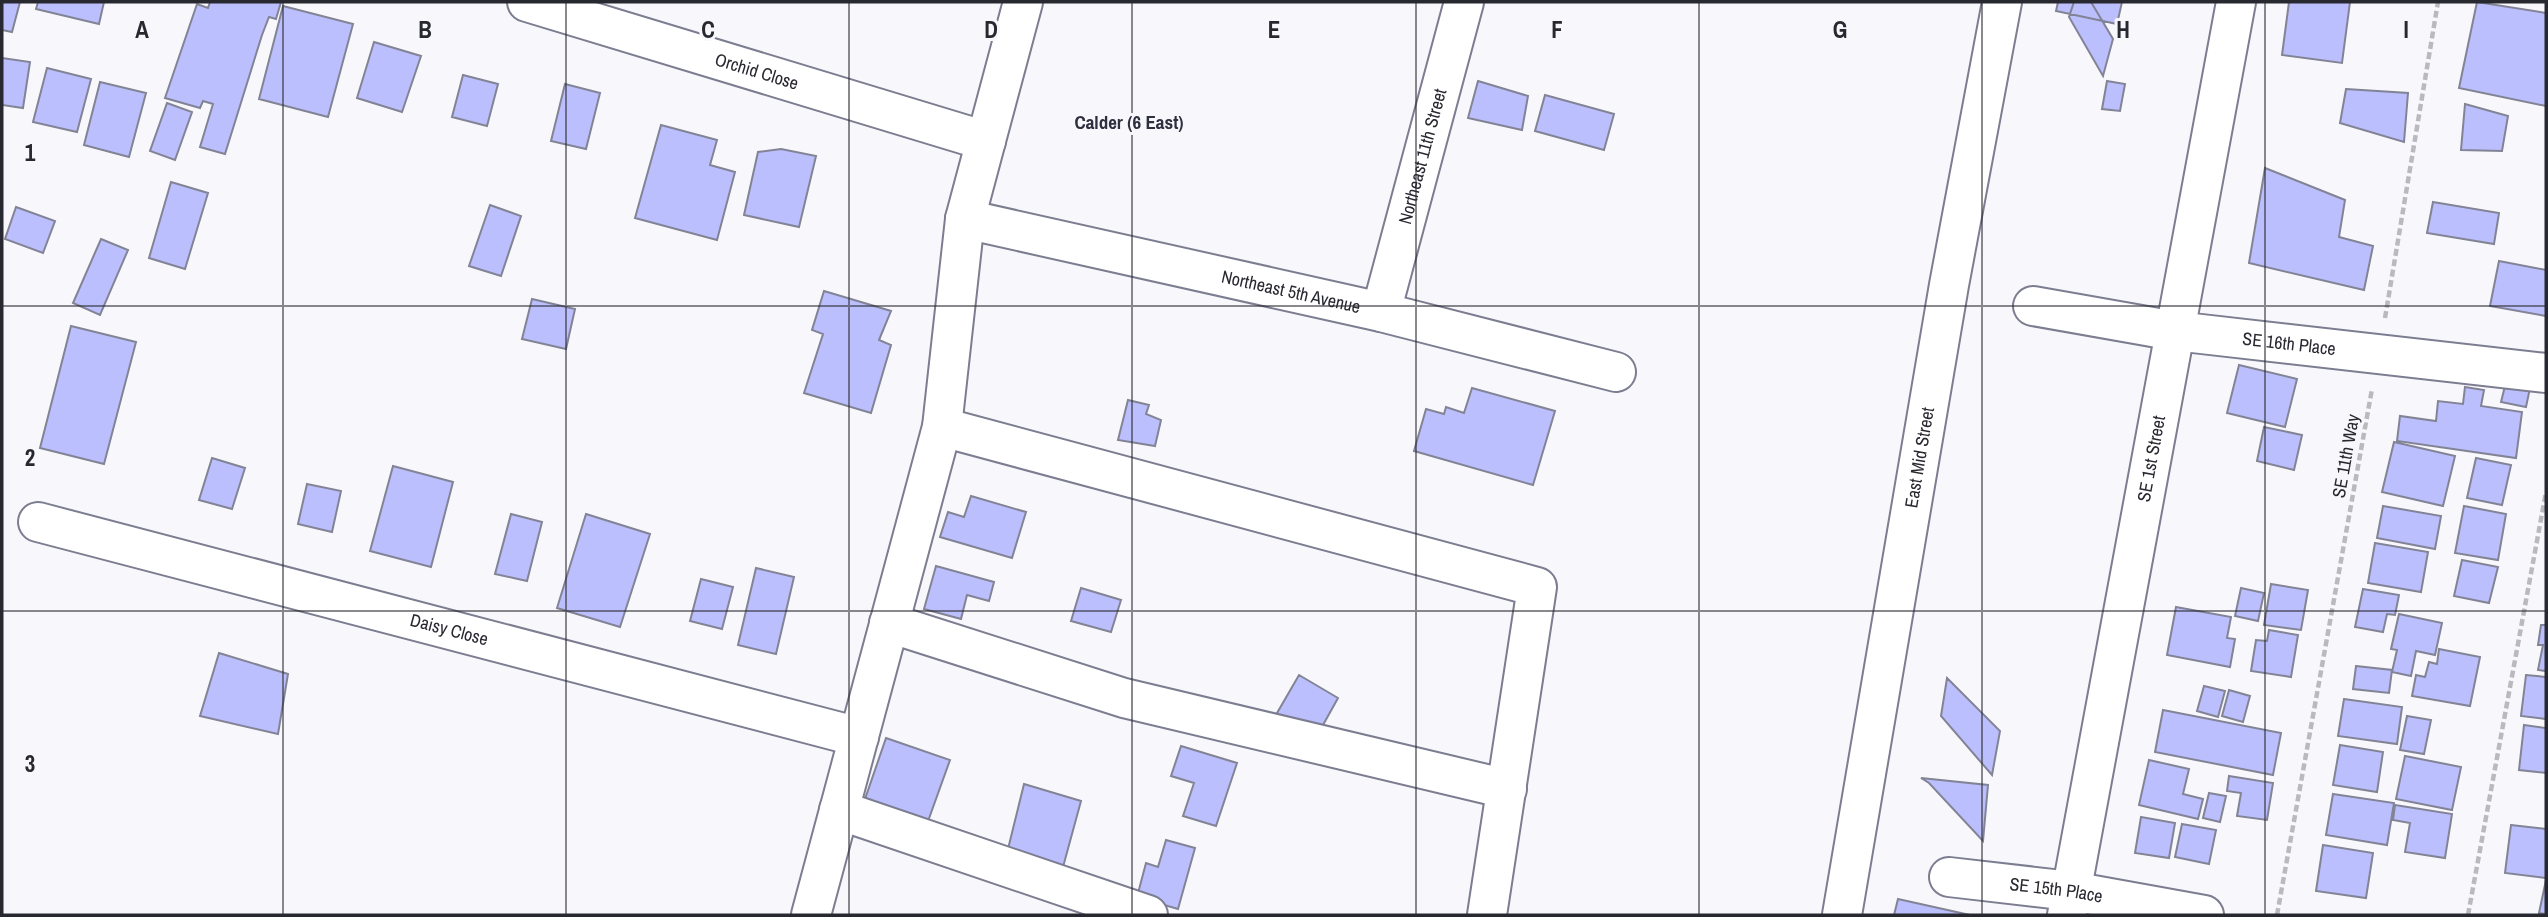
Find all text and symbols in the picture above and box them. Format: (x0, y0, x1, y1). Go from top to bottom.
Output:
text: A (135, 14, 149, 45)
text: B (418, 14, 432, 45)
text: C (701, 14, 715, 45)
text: D (984, 14, 998, 45)
text: E (1268, 14, 1280, 45)
text: F (1551, 14, 1563, 45)
text: G (1833, 14, 1847, 45)
text: H (2116, 14, 2130, 45)
text: I (2403, 14, 2409, 45)
street label: Orchid Close (712, 47, 802, 96)
street label: Northeast 11th Street (1392, 86, 1452, 227)
district label: Calder (6 East) (1074, 109, 1184, 135)
text: 1 (25, 137, 36, 168)
street label: Northeast 5th Avenue (1219, 264, 1363, 319)
street label: SE 16th Place (2241, 326, 2337, 361)
street label: East Mid Street (1898, 405, 1940, 510)
street label: SE 11th Way (2326, 412, 2365, 500)
street label: SE 1st Street (2131, 414, 2171, 504)
text: 2 (25, 442, 35, 473)
street label: Daisy Close (408, 607, 491, 651)
text: 3 (25, 748, 35, 779)
street label: SE 15th Place (2008, 871, 2105, 908)

